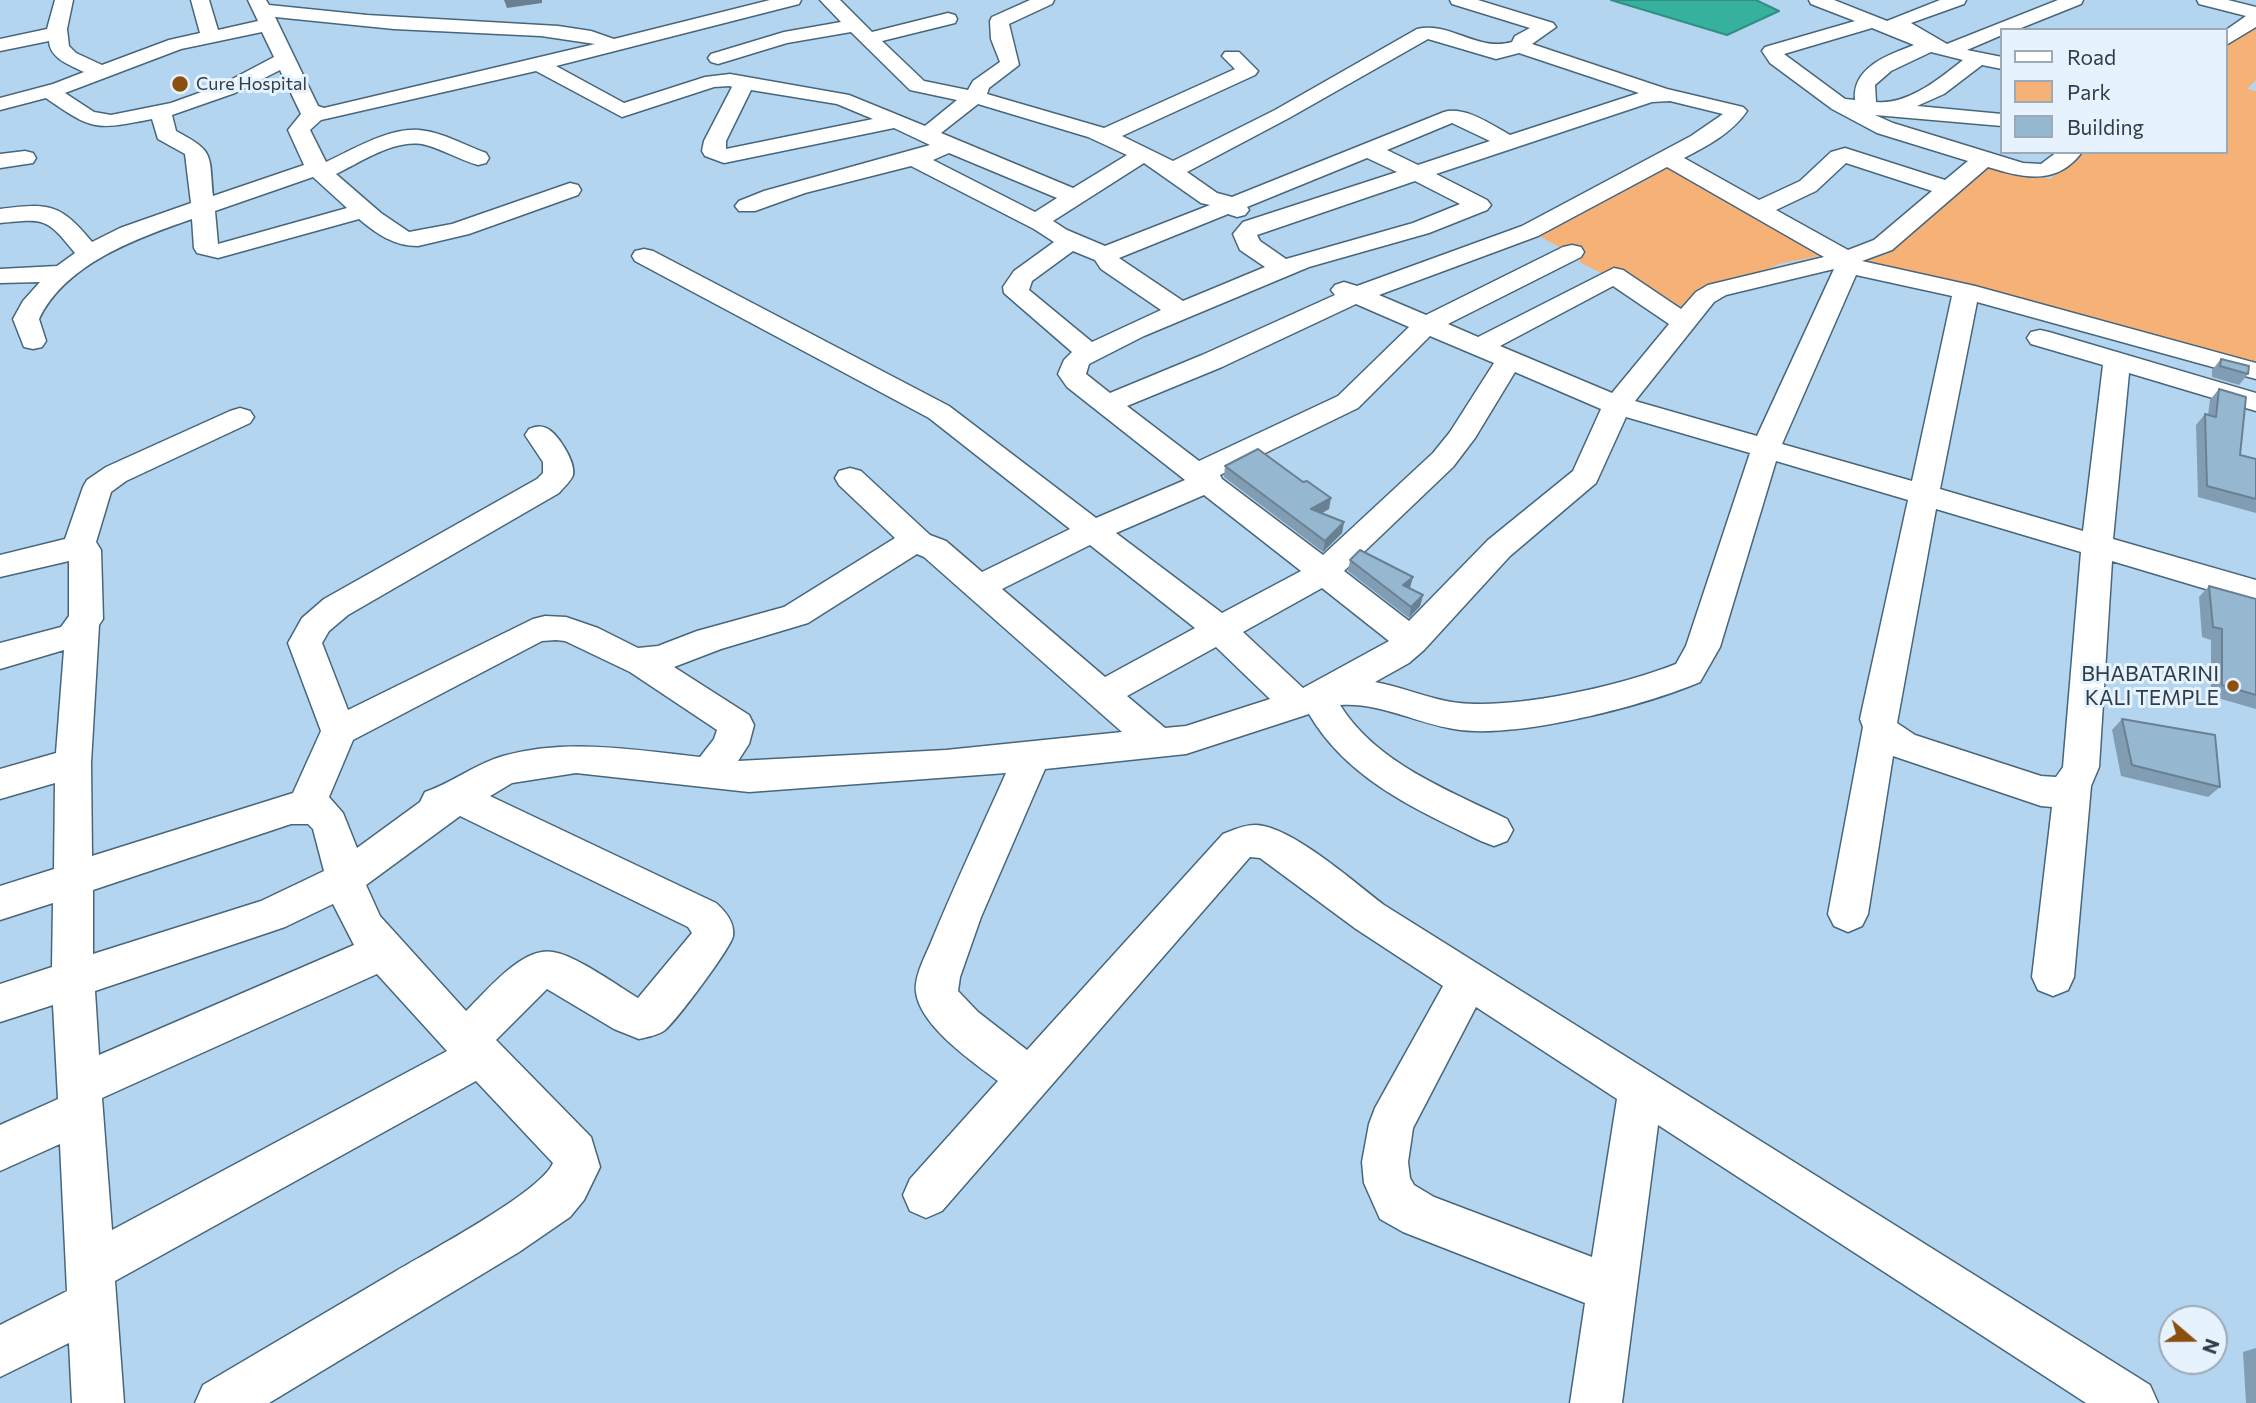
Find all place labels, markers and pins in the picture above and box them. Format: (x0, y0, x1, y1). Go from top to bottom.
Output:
place label: Cure Hospital (196, 73, 307, 95)
marker: Cure Hospital (170, 74, 190, 94)
place label: BHABATARINI KALI TEMPLE (2081, 661, 2219, 711)
marker: BHABATARINI KALI TEMPLE (2225, 678, 2241, 694)

